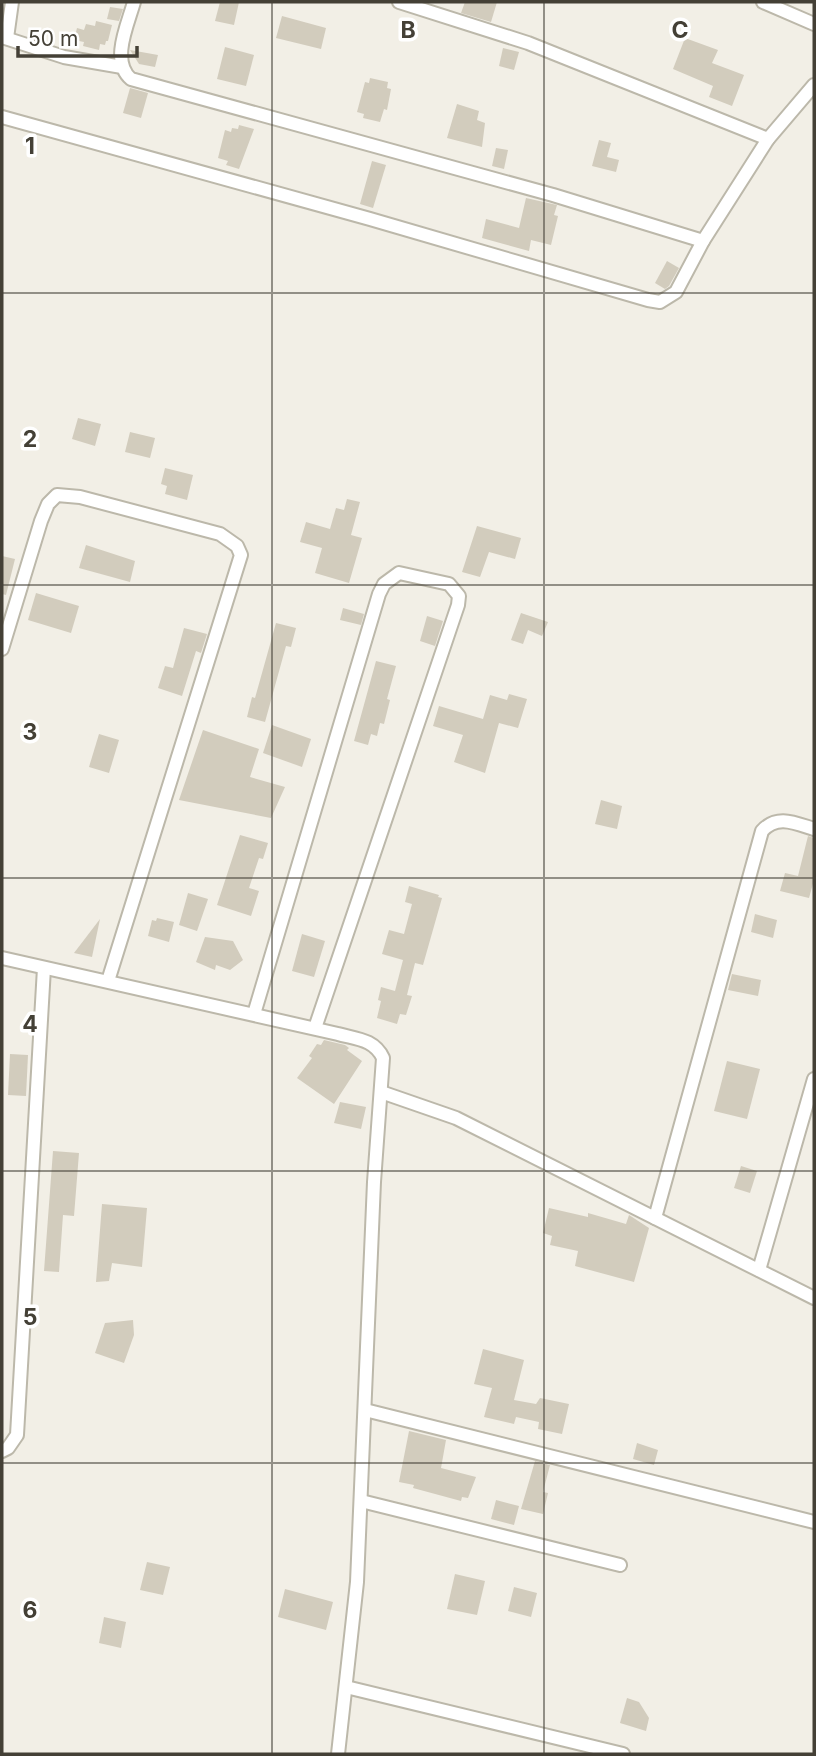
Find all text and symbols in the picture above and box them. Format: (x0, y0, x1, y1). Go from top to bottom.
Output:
scale bar (18, 14, 136, 58)
text: B (400, 16, 416, 44)
text: C (671, 16, 689, 44)
text: 50 m (28, 26, 78, 51)
text: 1 (25, 132, 35, 160)
text: 2 (23, 425, 37, 453)
text: 3 (23, 718, 37, 746)
text: 4 (22, 1010, 38, 1038)
text: 5 (23, 1303, 37, 1331)
text: 6 (23, 1596, 37, 1624)

